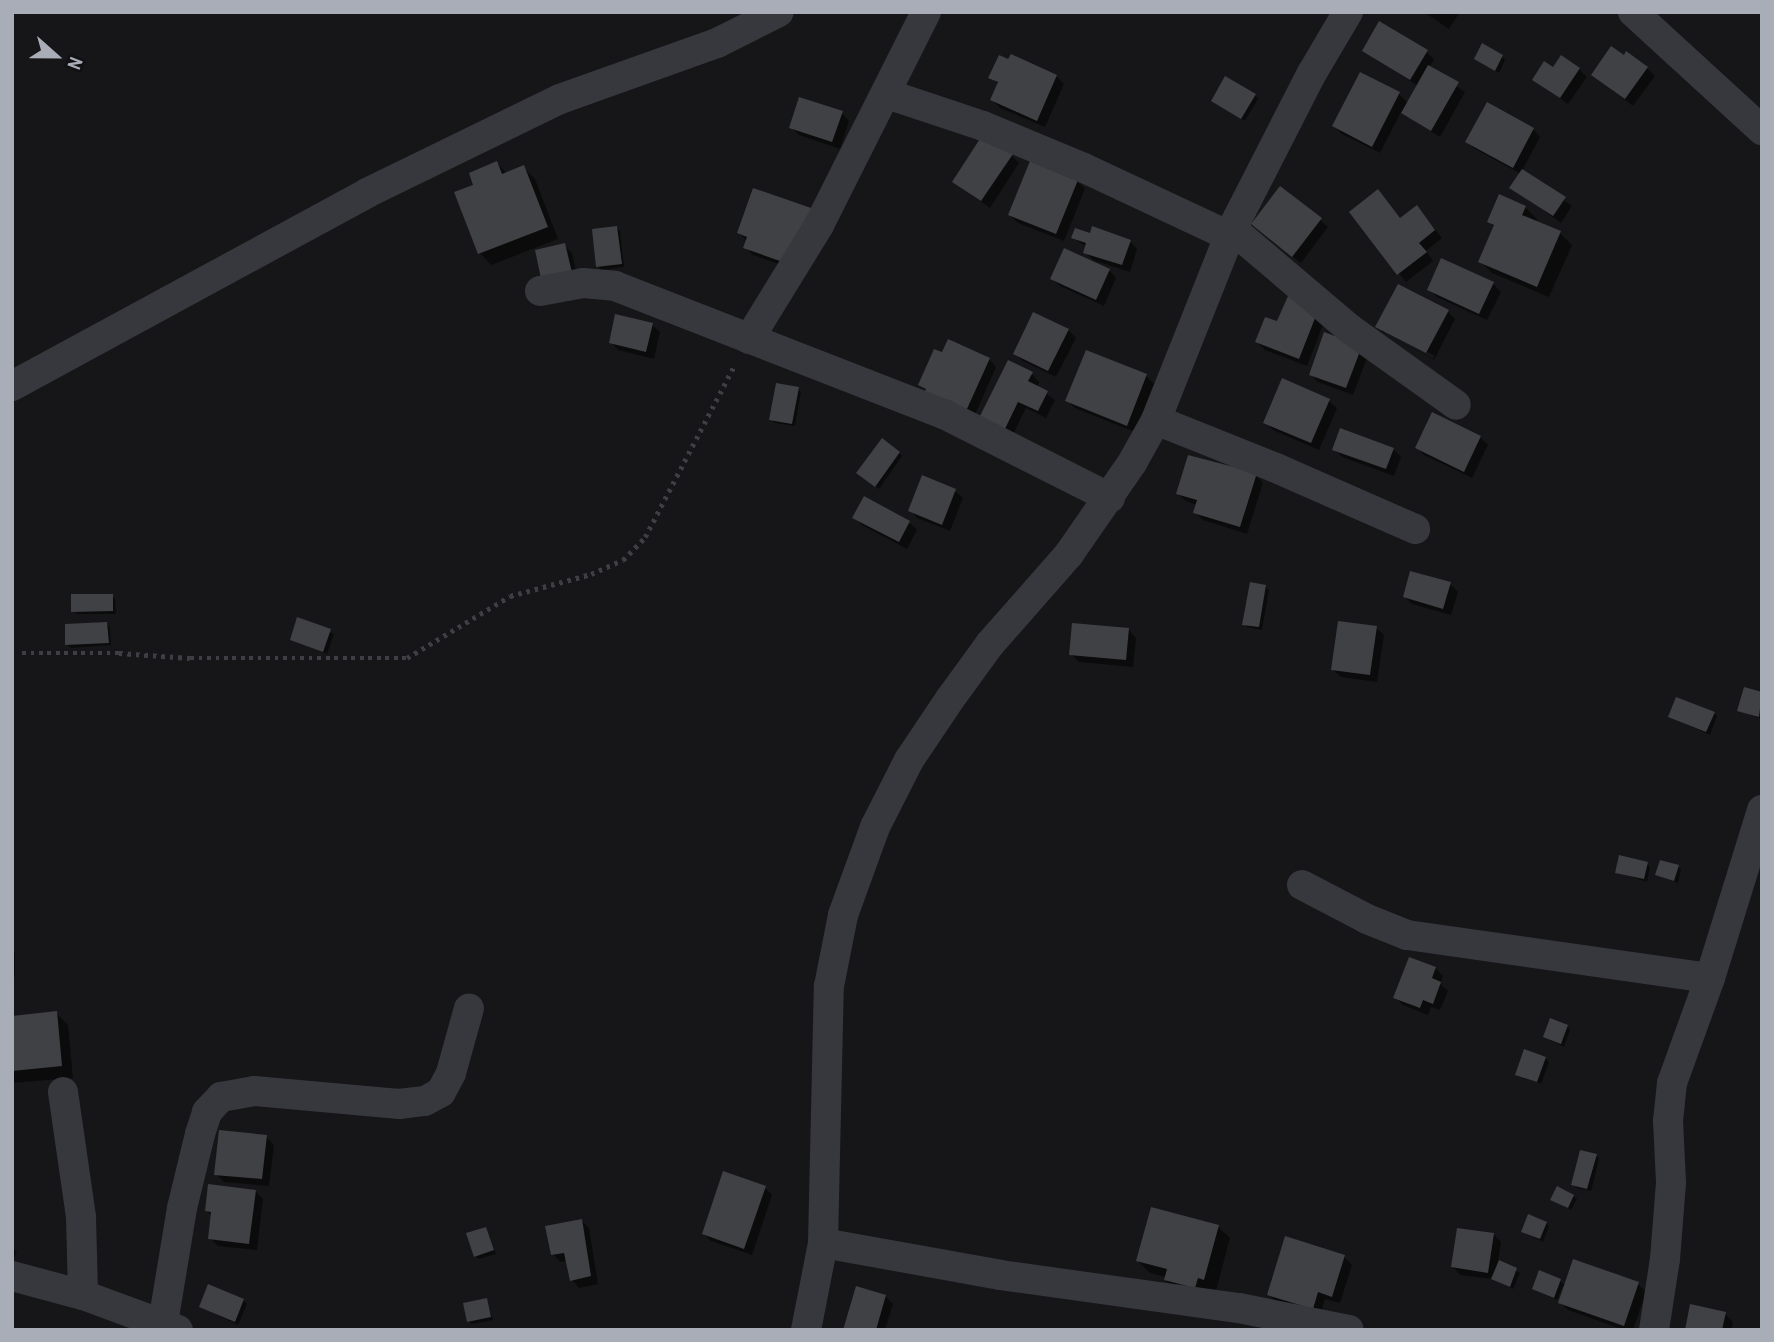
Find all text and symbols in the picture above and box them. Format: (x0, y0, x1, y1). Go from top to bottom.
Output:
north arrow (21, 21, 91, 91)
text: N (61, 54, 90, 73)

